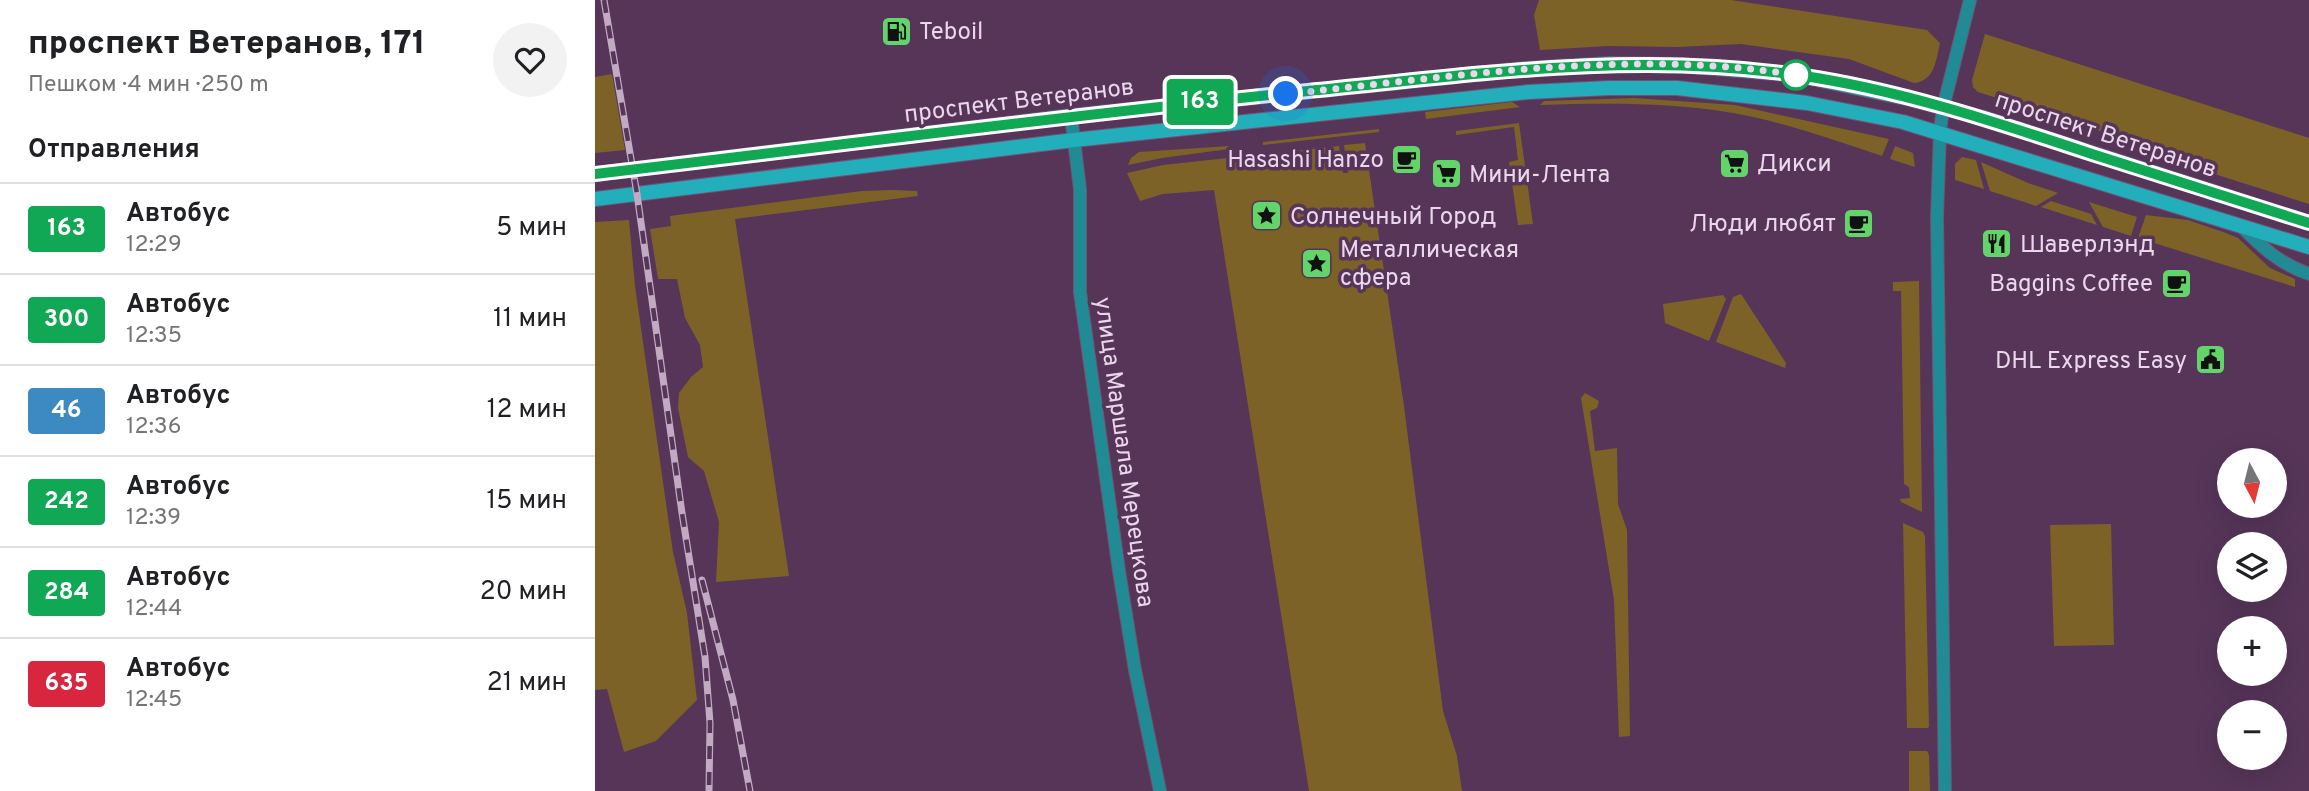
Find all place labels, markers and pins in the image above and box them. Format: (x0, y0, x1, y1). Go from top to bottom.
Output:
fuel station icon: Teboil (879, 14, 913, 48)
place label: Teboil (919, 18, 983, 48)
unlabelled marker (1781, 60, 1811, 90)
cafe icon: Hasashi Hanzo (1390, 142, 1424, 176)
place label: Hasashi Hanzo (1227, 146, 1384, 176)
supermarket icon: Дикси (1717, 146, 1751, 180)
place label: Дикси (1757, 150, 1832, 180)
supermarket icon: Мини-Лента (1429, 157, 1463, 191)
place label: Мини-Лента (1469, 161, 1610, 191)
place icon: Солнечный Город (1250, 199, 1284, 233)
place label: Солнечный Город (1290, 203, 1496, 233)
cafe icon: Люди любят (1842, 206, 1876, 240)
place label: Люди любят (1689, 210, 1836, 240)
restaurant icon: Шаверлэнд (1980, 227, 2014, 261)
place label: Шаверлэнд (2020, 231, 2155, 261)
place label: Металлическая сфера (1340, 236, 1519, 294)
place icon: Металлическая сфера (1300, 246, 1334, 280)
cafe icon: Baggins Coffee (2159, 266, 2193, 300)
place label: Baggins Coffee (1989, 270, 2153, 300)
public building icon: DHL Express Easy (2193, 343, 2227, 377)
place label: DHL Express Easy (1995, 347, 2187, 377)

